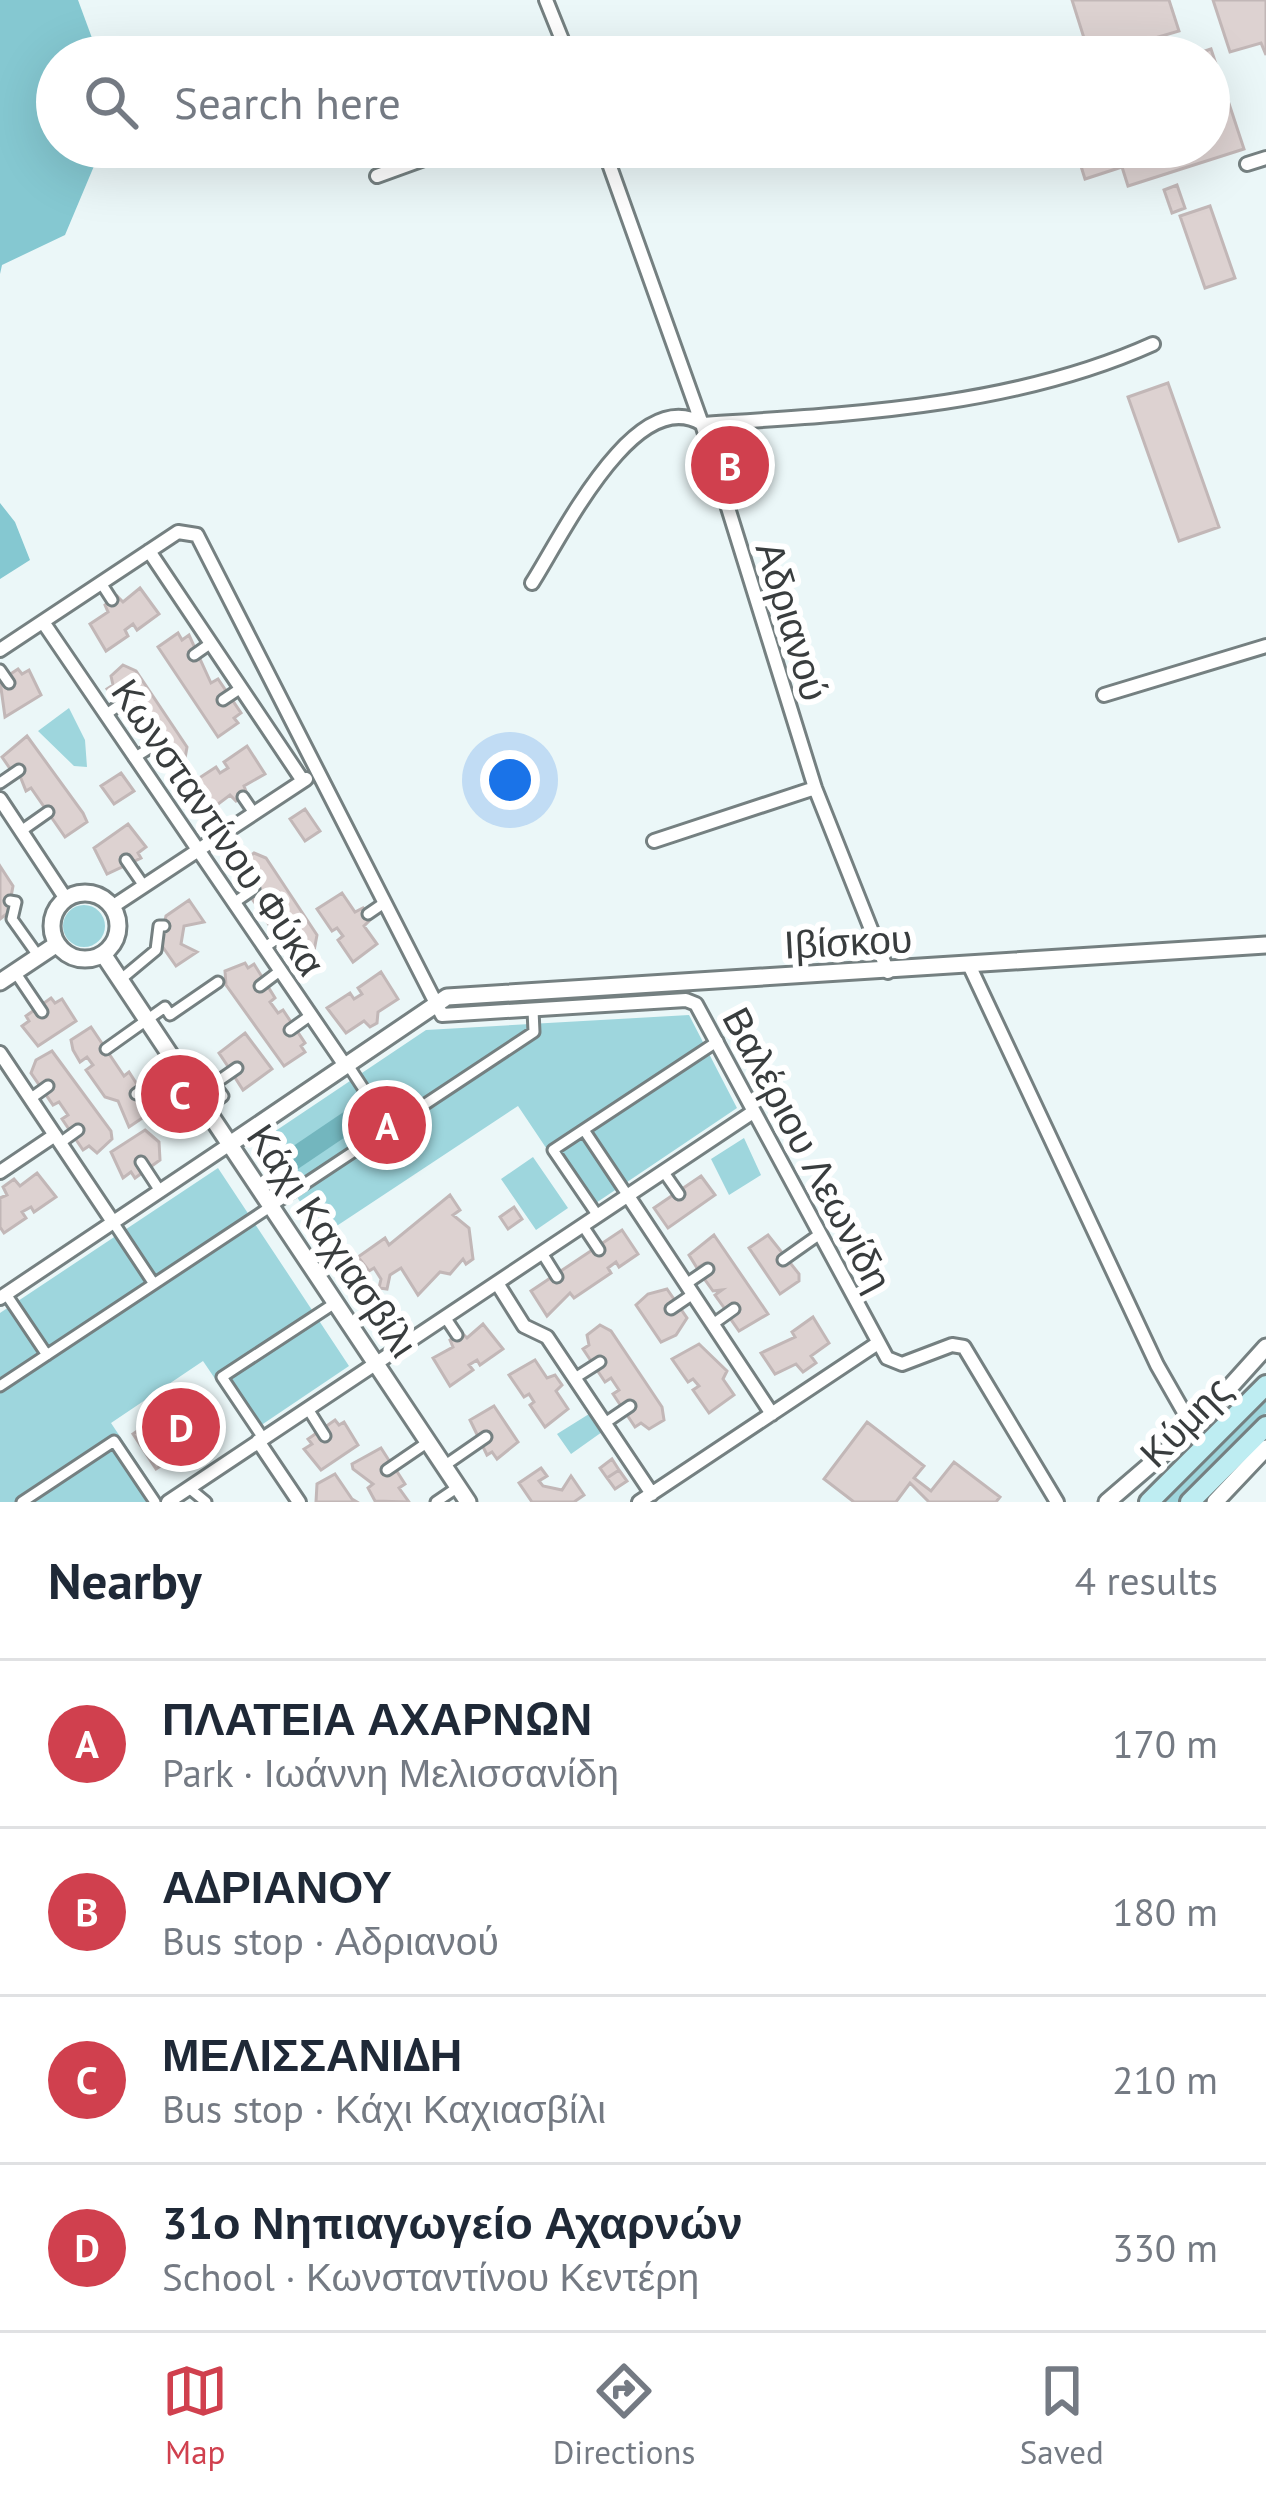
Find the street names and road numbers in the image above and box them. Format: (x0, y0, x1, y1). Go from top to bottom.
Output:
street label: Αδριανού (745, 535, 841, 707)
street label: Κωνσταντίνου Φύκα (101, 669, 337, 985)
street label: Ιβίσκου (783, 912, 913, 970)
street label: Βαλέριου Λεωνίδη (711, 998, 905, 1300)
street label: Κάχι Καχιασβίλι (236, 1114, 430, 1366)
street label: Κύμης (1128, 1364, 1242, 1478)

